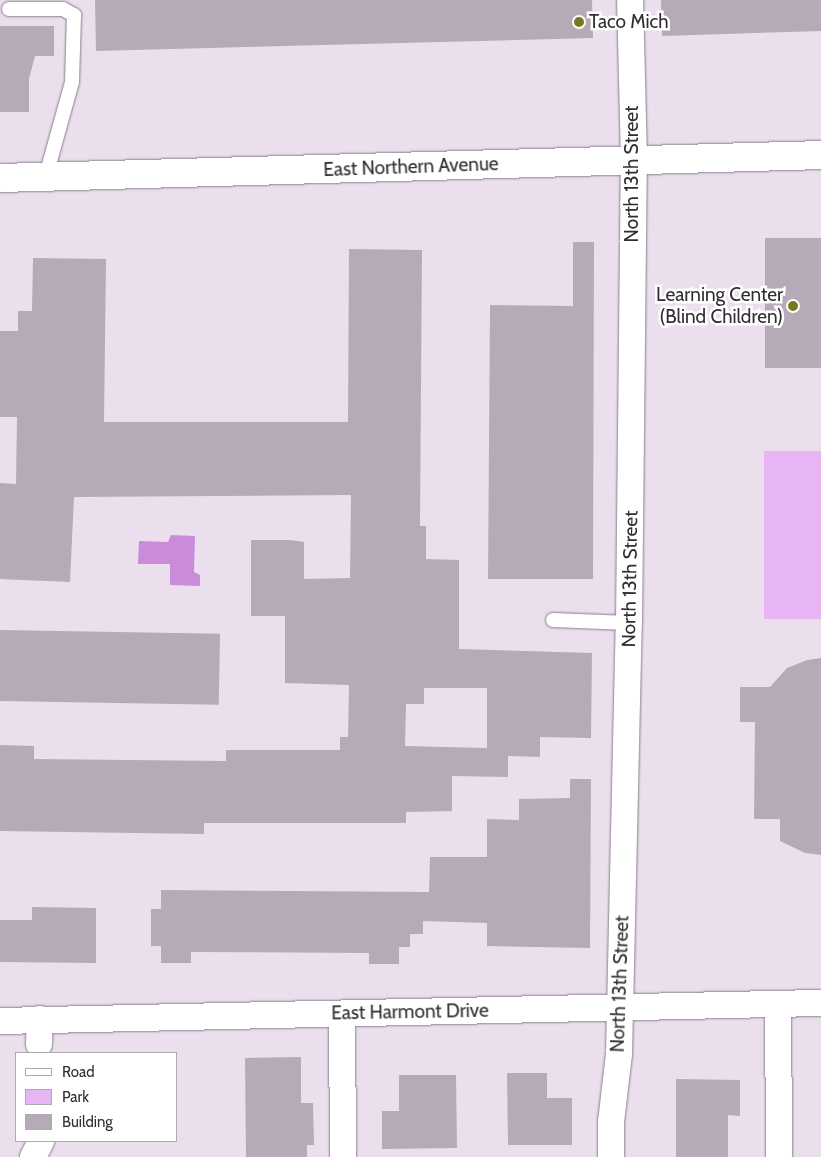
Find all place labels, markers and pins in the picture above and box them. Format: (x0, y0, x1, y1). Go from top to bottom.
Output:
place label: Taco Mich (589, 11, 668, 33)
marker: Taco Mich (573, 16, 585, 28)
place label: Learning Center (Blind Children) (656, 284, 783, 328)
marker: Learning Center (Blind Children) (787, 300, 799, 312)

